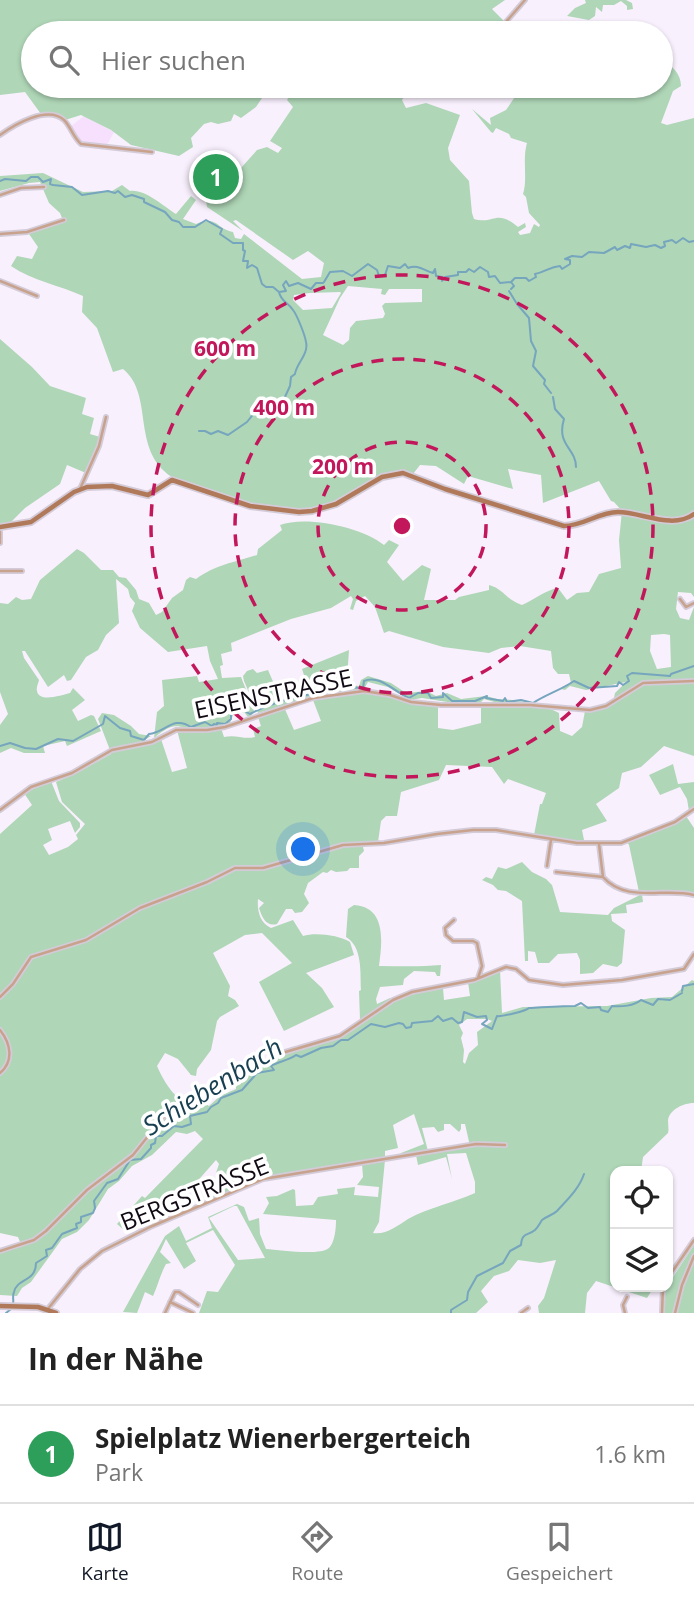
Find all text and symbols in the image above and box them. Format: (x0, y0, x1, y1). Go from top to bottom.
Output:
search box (21, 21, 673, 98)
icon: search (45, 41, 83, 79)
text: Hier suchen (101, 42, 246, 78)
pin: 1 (193, 151, 239, 203)
text: 600 m (194, 334, 256, 362)
text: 400 m (253, 393, 315, 421)
text: 200 m (312, 452, 374, 480)
centre of rings (390, 514, 414, 538)
street label: EISENSTRASSE (191, 660, 355, 726)
your location (286, 832, 320, 866)
water label: Schiebenbach (135, 1029, 289, 1143)
street label: BERGSTRASSE (115, 1148, 273, 1238)
map controls (610, 1166, 673, 1292)
button: locate (610, 1166, 673, 1229)
button: layers (610, 1229, 673, 1292)
text: In der Nähe (28, 1338, 204, 1379)
text: Spielplatz Wienerbergerteich (95, 1420, 471, 1456)
text: 1 (44, 1438, 58, 1470)
text: 1.6 km (594, 1438, 666, 1470)
text: Park (95, 1456, 143, 1488)
tab: Karte (81, 1518, 129, 1586)
tab: Route (291, 1518, 344, 1586)
tab: Gespeichert (506, 1518, 613, 1586)

